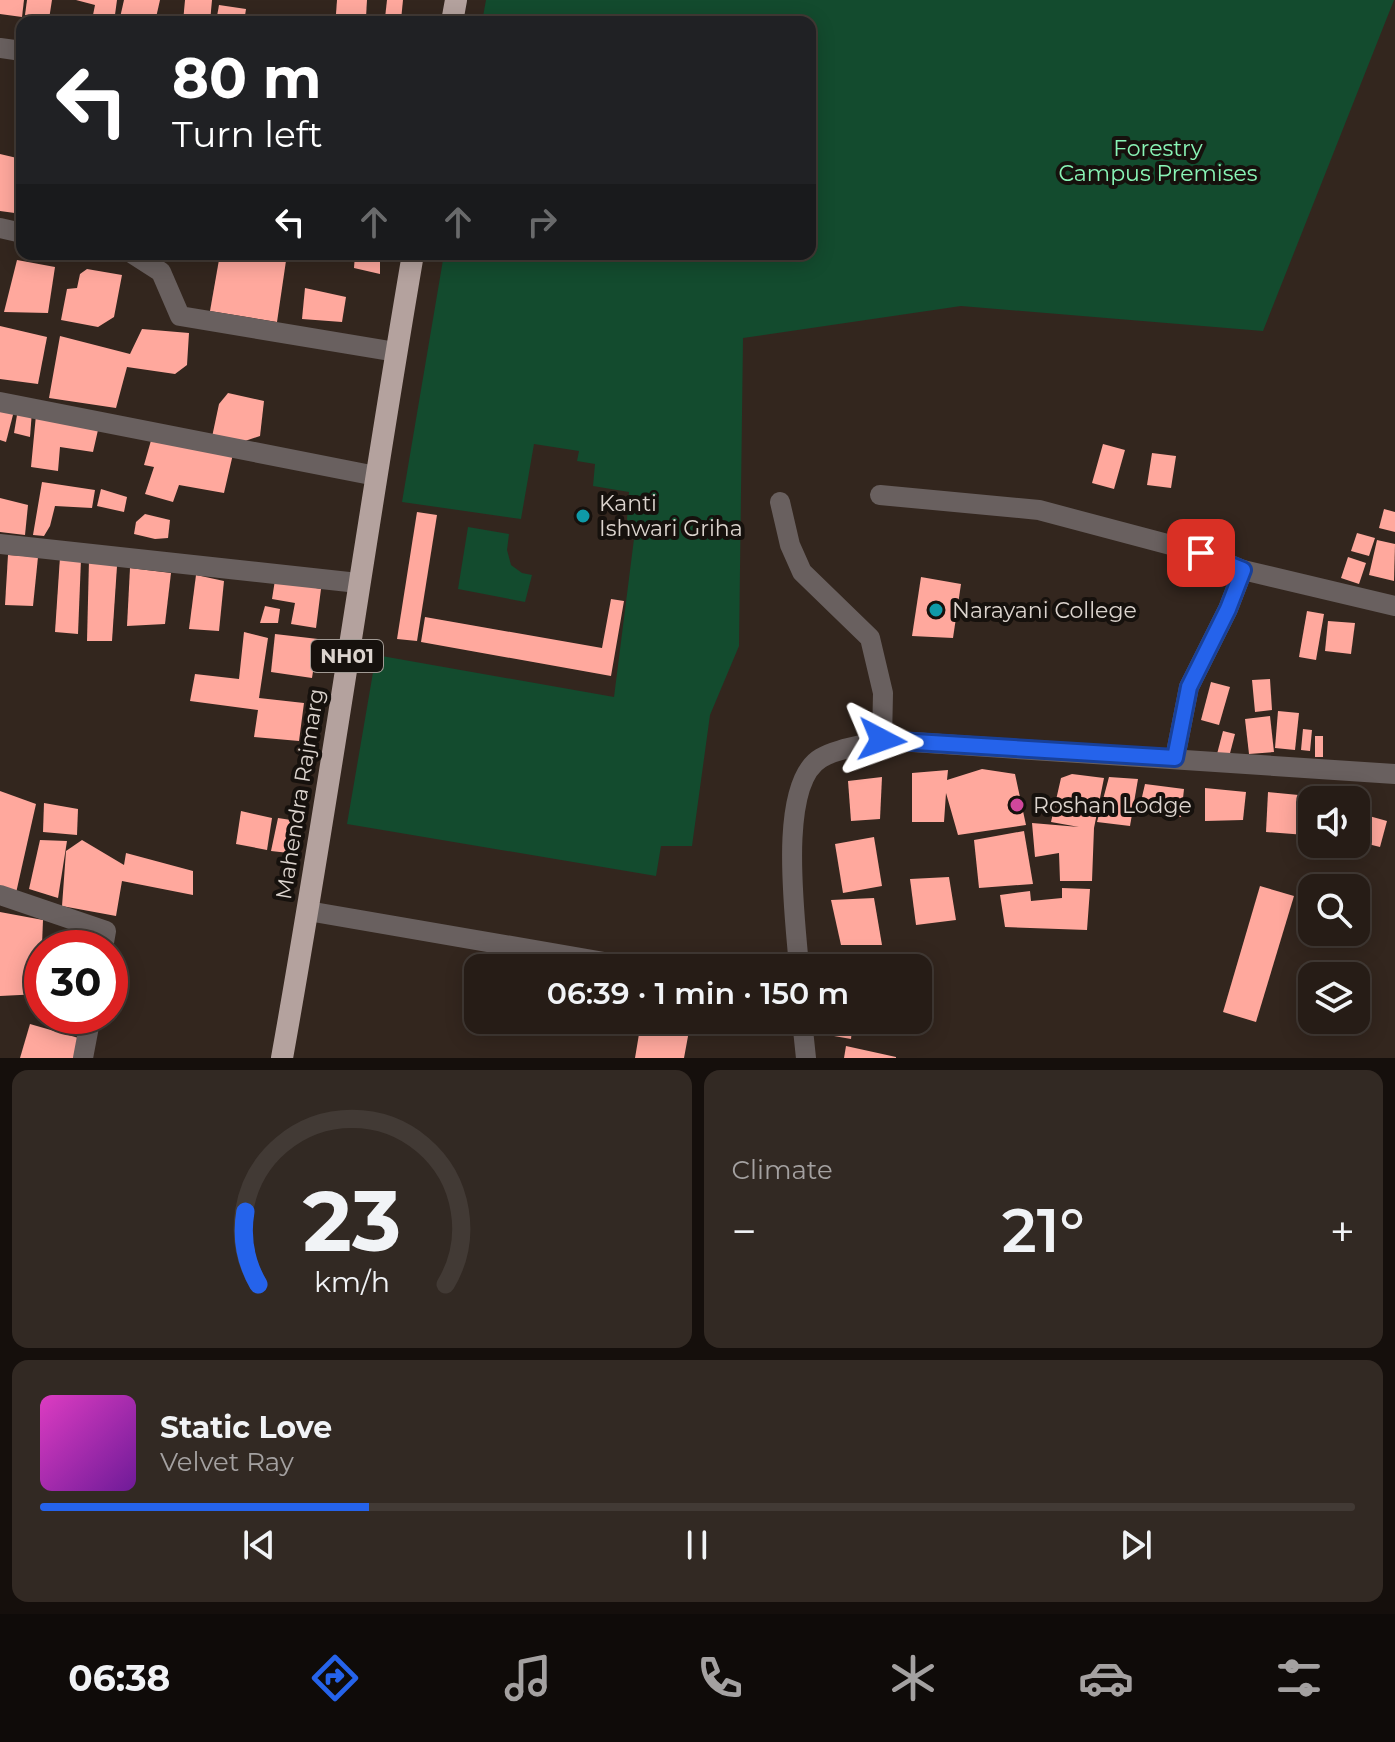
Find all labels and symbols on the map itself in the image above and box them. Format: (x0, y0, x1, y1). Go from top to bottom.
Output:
park label: Forestry Campus Premises (1058, 135, 1258, 187)
place label: Kanti Ishwari Griha (599, 490, 743, 542)
marker: Kanti Ishwari Griha (574, 507, 592, 525)
pin (1167, 519, 1235, 587)
place label: Narayani College (952, 597, 1137, 624)
marker: Narayani College (927, 601, 945, 619)
road number: NH01 (311, 640, 383, 672)
street label: Mahendra Rajmarg (270, 687, 330, 901)
position arrow (840, 698, 924, 782)
place label: Roshan Lodge (1033, 792, 1192, 819)
marker: Roshan Lodge (1008, 796, 1026, 814)
speed limit sign: 30 (24, 930, 128, 1034)

